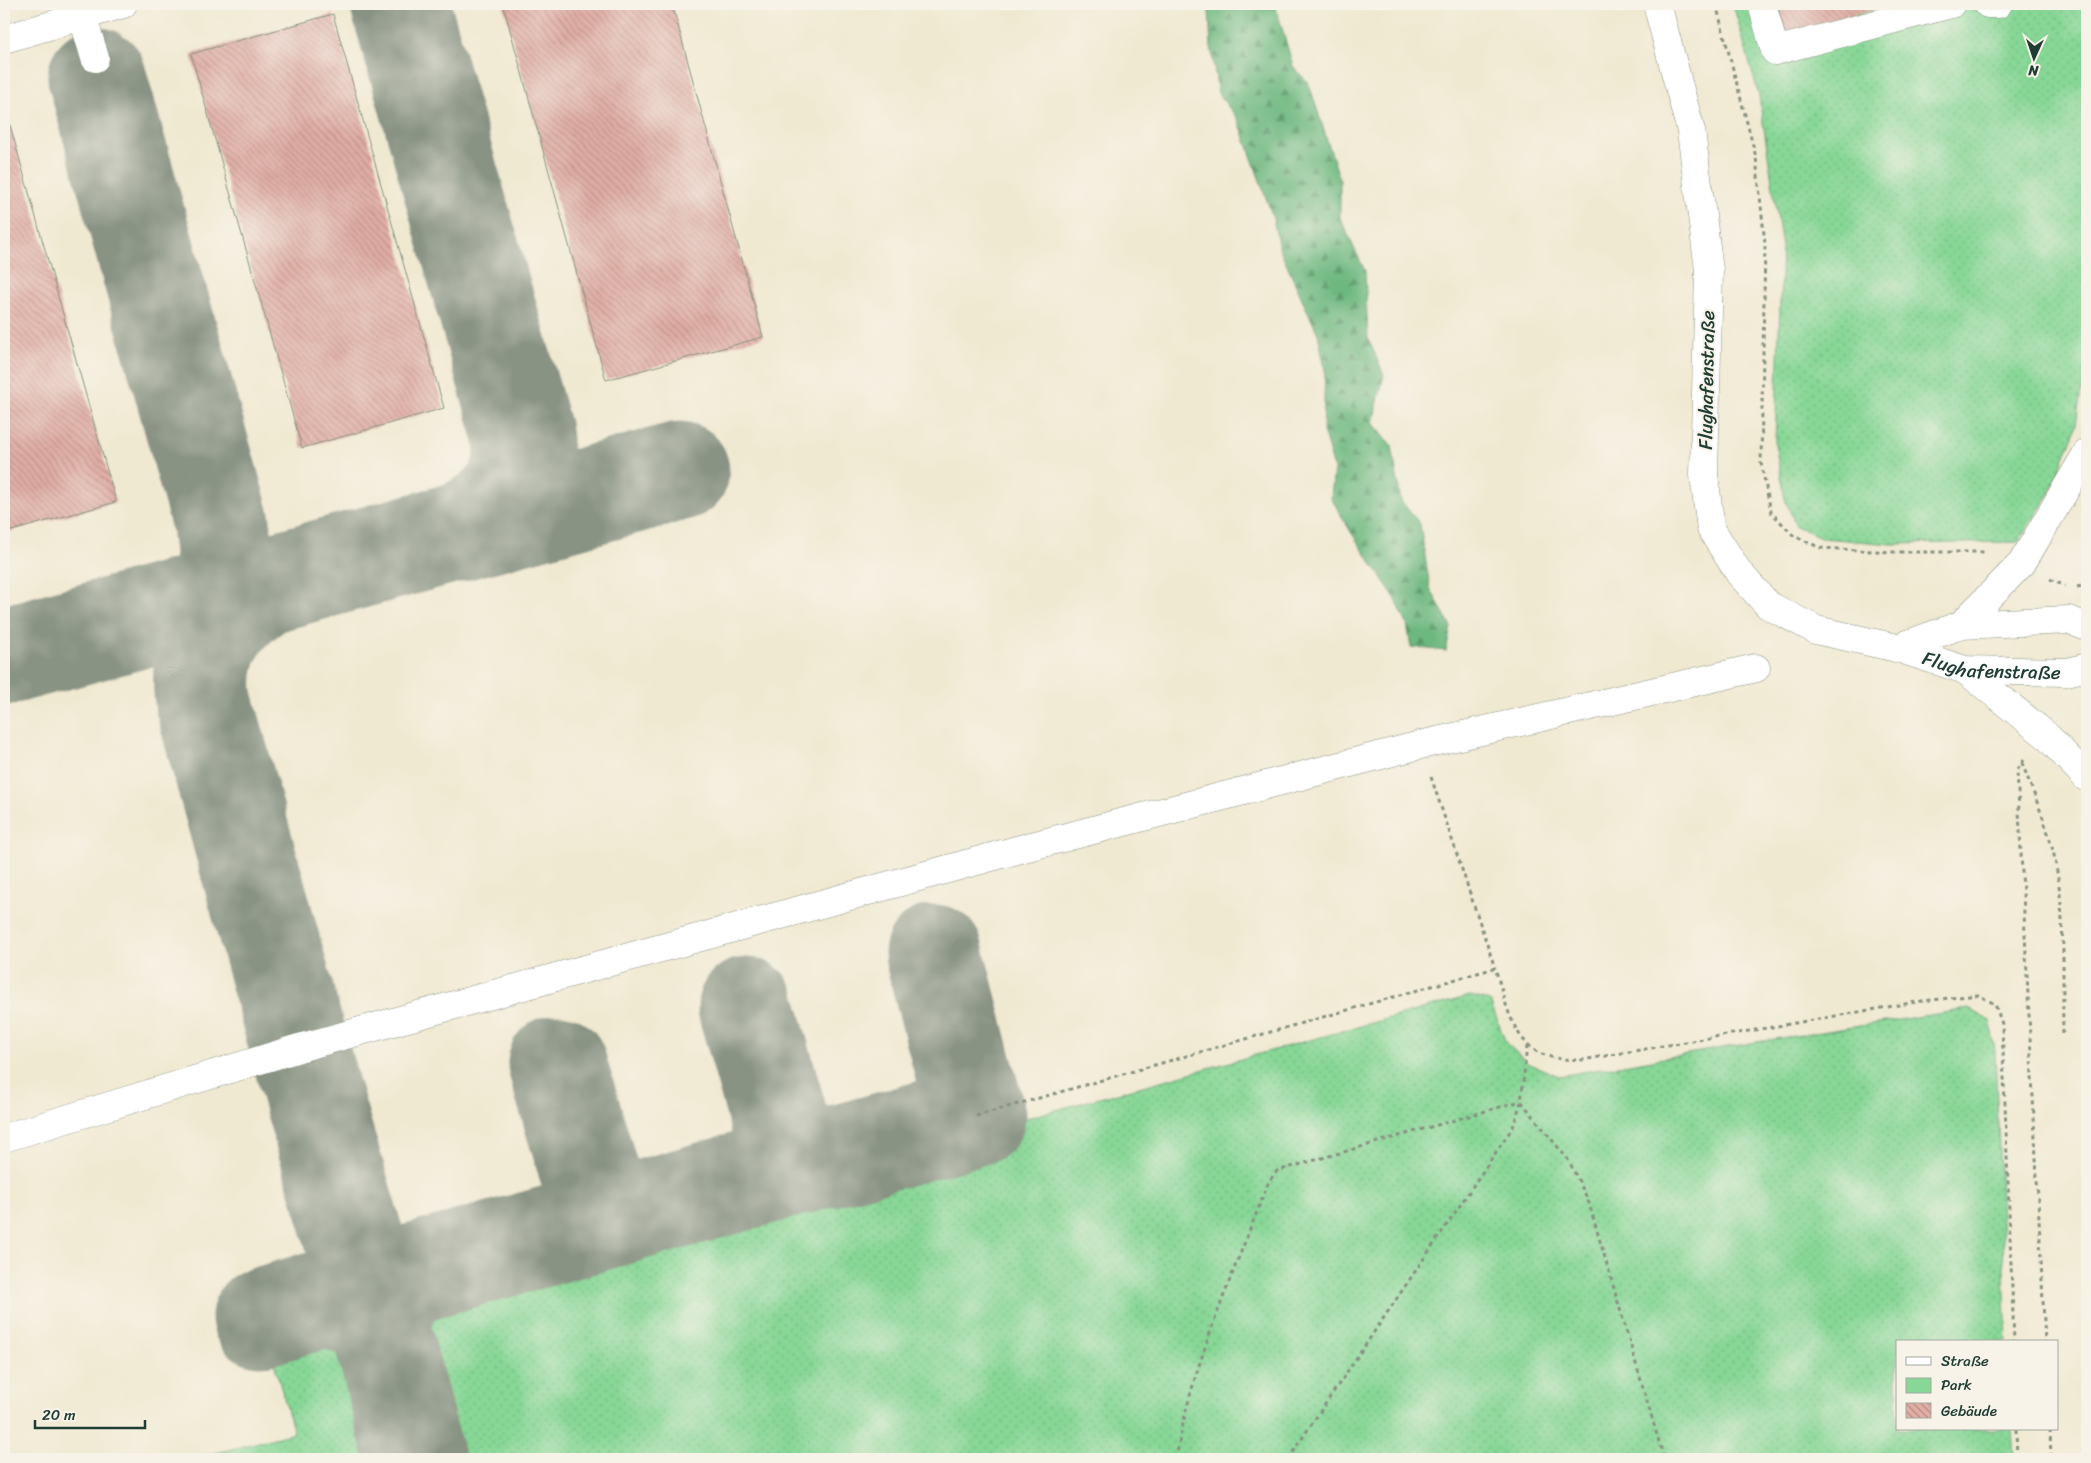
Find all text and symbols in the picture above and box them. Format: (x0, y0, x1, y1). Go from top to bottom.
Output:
north arrow (2008, 32, 2058, 82)
text: N (2028, 58, 2040, 83)
street label: Flughafenstraße (1689, 310, 1724, 450)
street label: Flughafenstraße (1918, 641, 2061, 689)
legend (1896, 1340, 2058, 1430)
text: Straße (1941, 1348, 1989, 1374)
text: Park (1941, 1372, 1972, 1398)
scale bar (35, 1398, 145, 1430)
text: Gebäude (1941, 1398, 1997, 1424)
text: 20 m (42, 1402, 76, 1428)

